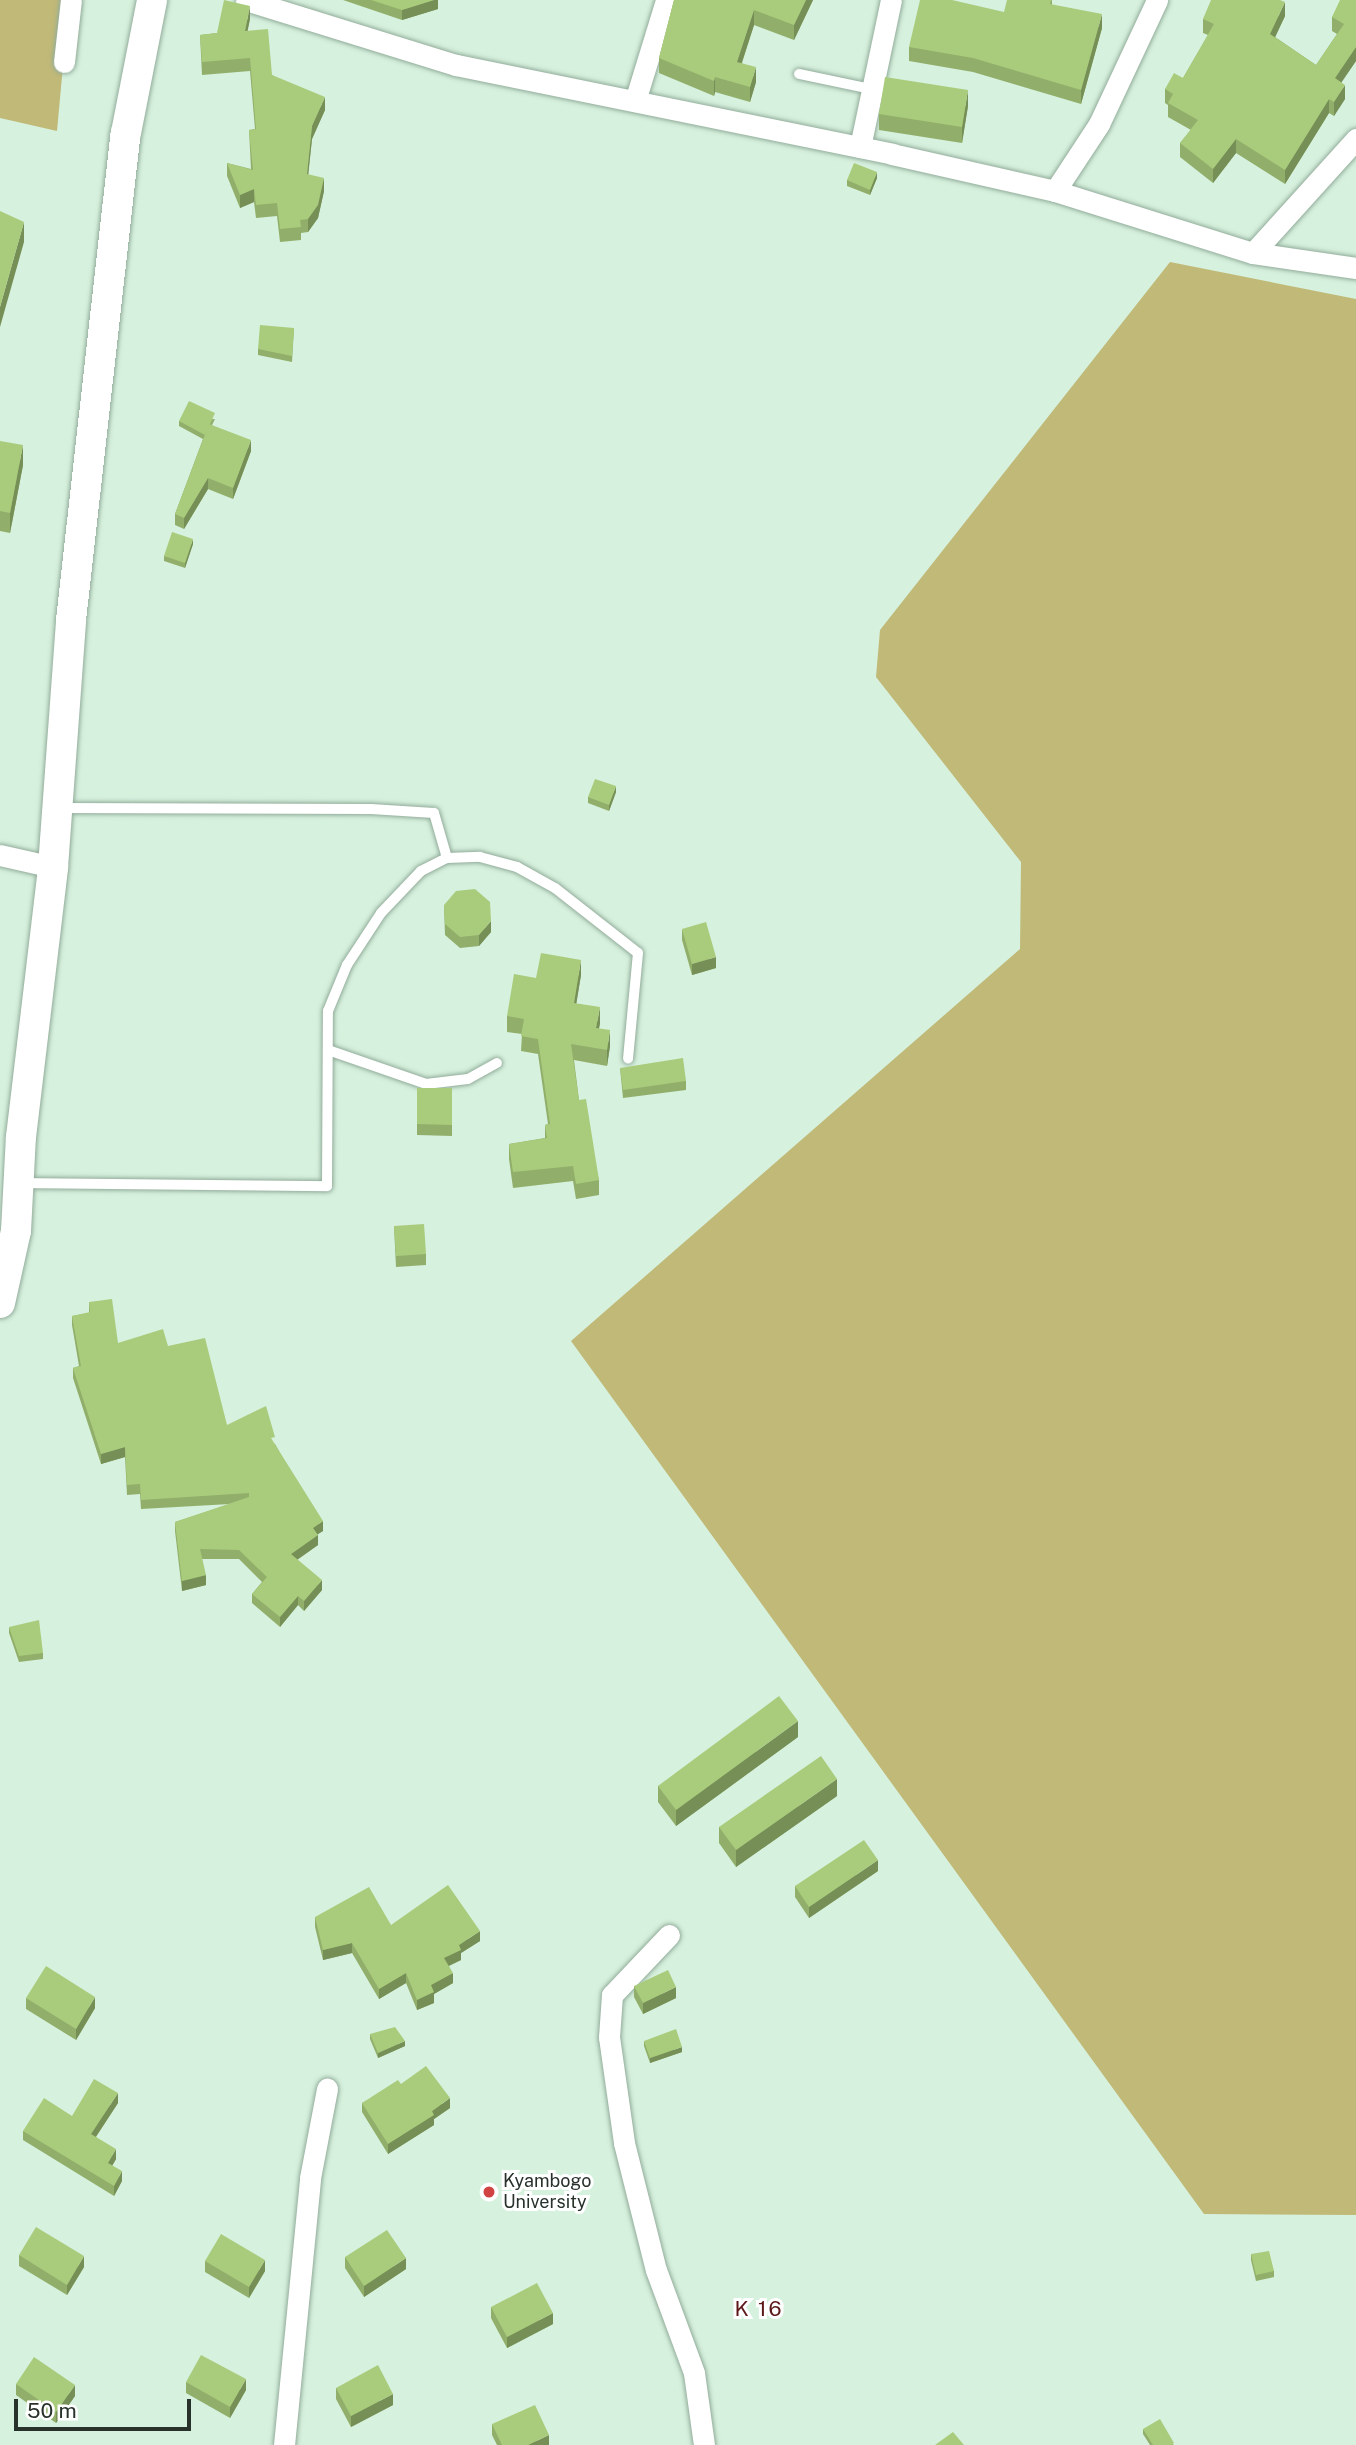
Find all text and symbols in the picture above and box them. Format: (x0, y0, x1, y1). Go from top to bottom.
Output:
place label: Kyambogo University (503, 2171, 591, 2214)
marker: Kyambogo University (481, 2184, 497, 2200)
district label: K 16 (735, 2296, 783, 2322)
scale bar (18, 2386, 194, 2430)
text: 50 m (27, 2398, 77, 2423)

